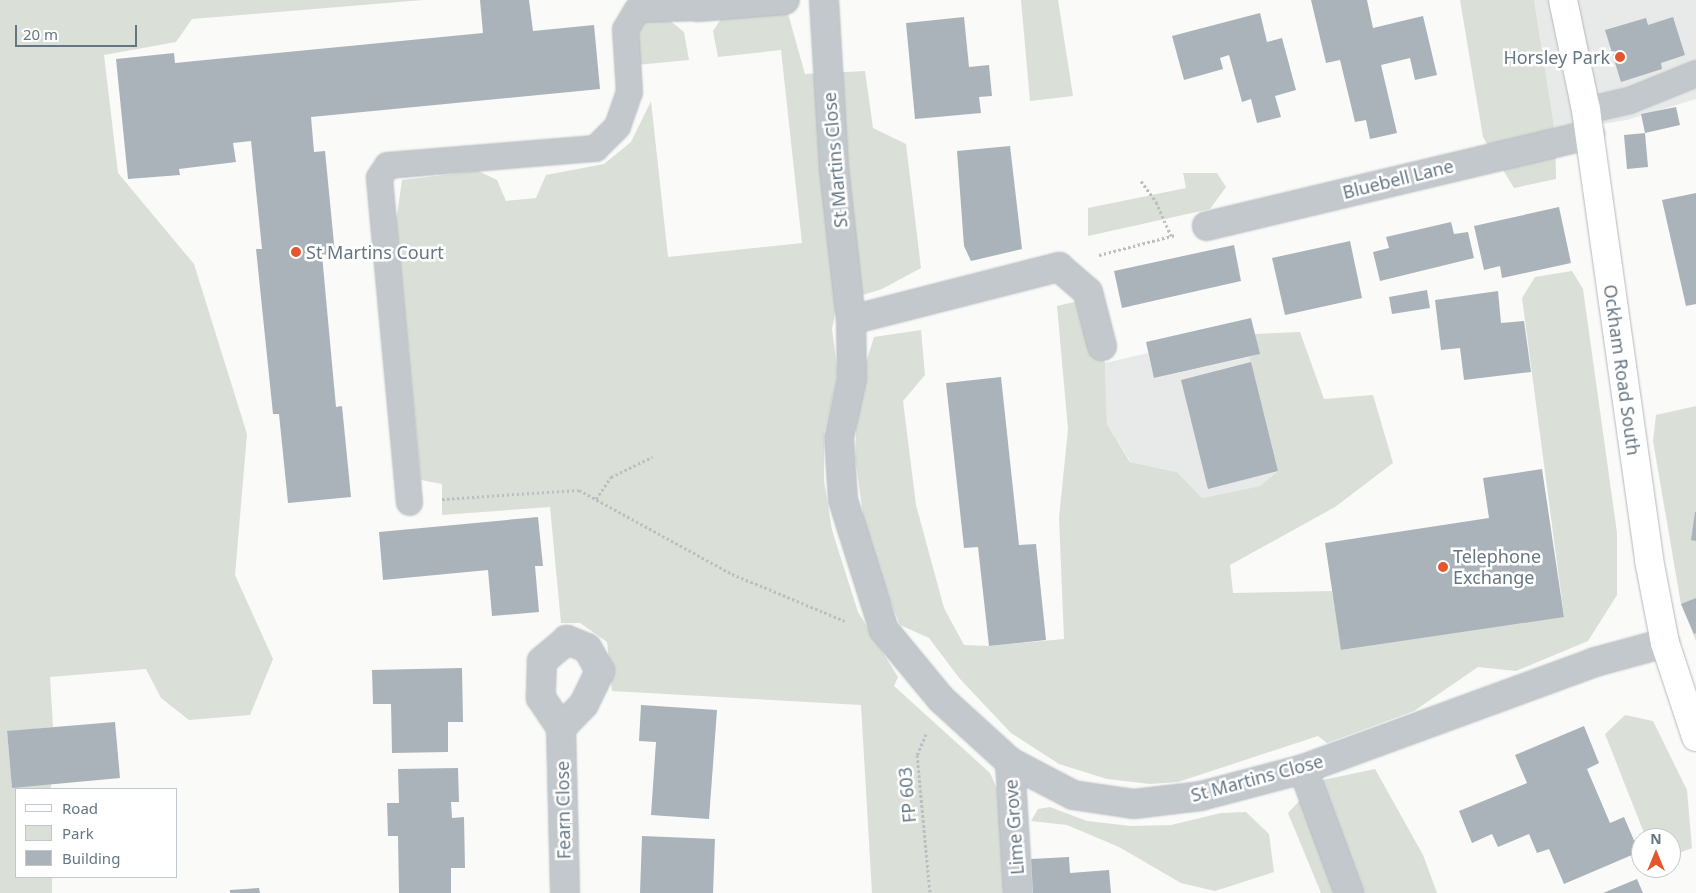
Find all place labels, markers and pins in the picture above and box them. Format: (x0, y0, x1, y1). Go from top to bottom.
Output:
place label: Horsley Park (1503, 46, 1610, 68)
marker: Horsley Park (1614, 51, 1626, 63)
place label: St Martins Court (306, 241, 444, 263)
marker: St Martins Court (290, 246, 302, 258)
place label: Telephone Exchange (1453, 546, 1541, 588)
marker: Telephone Exchange (1437, 561, 1449, 573)

